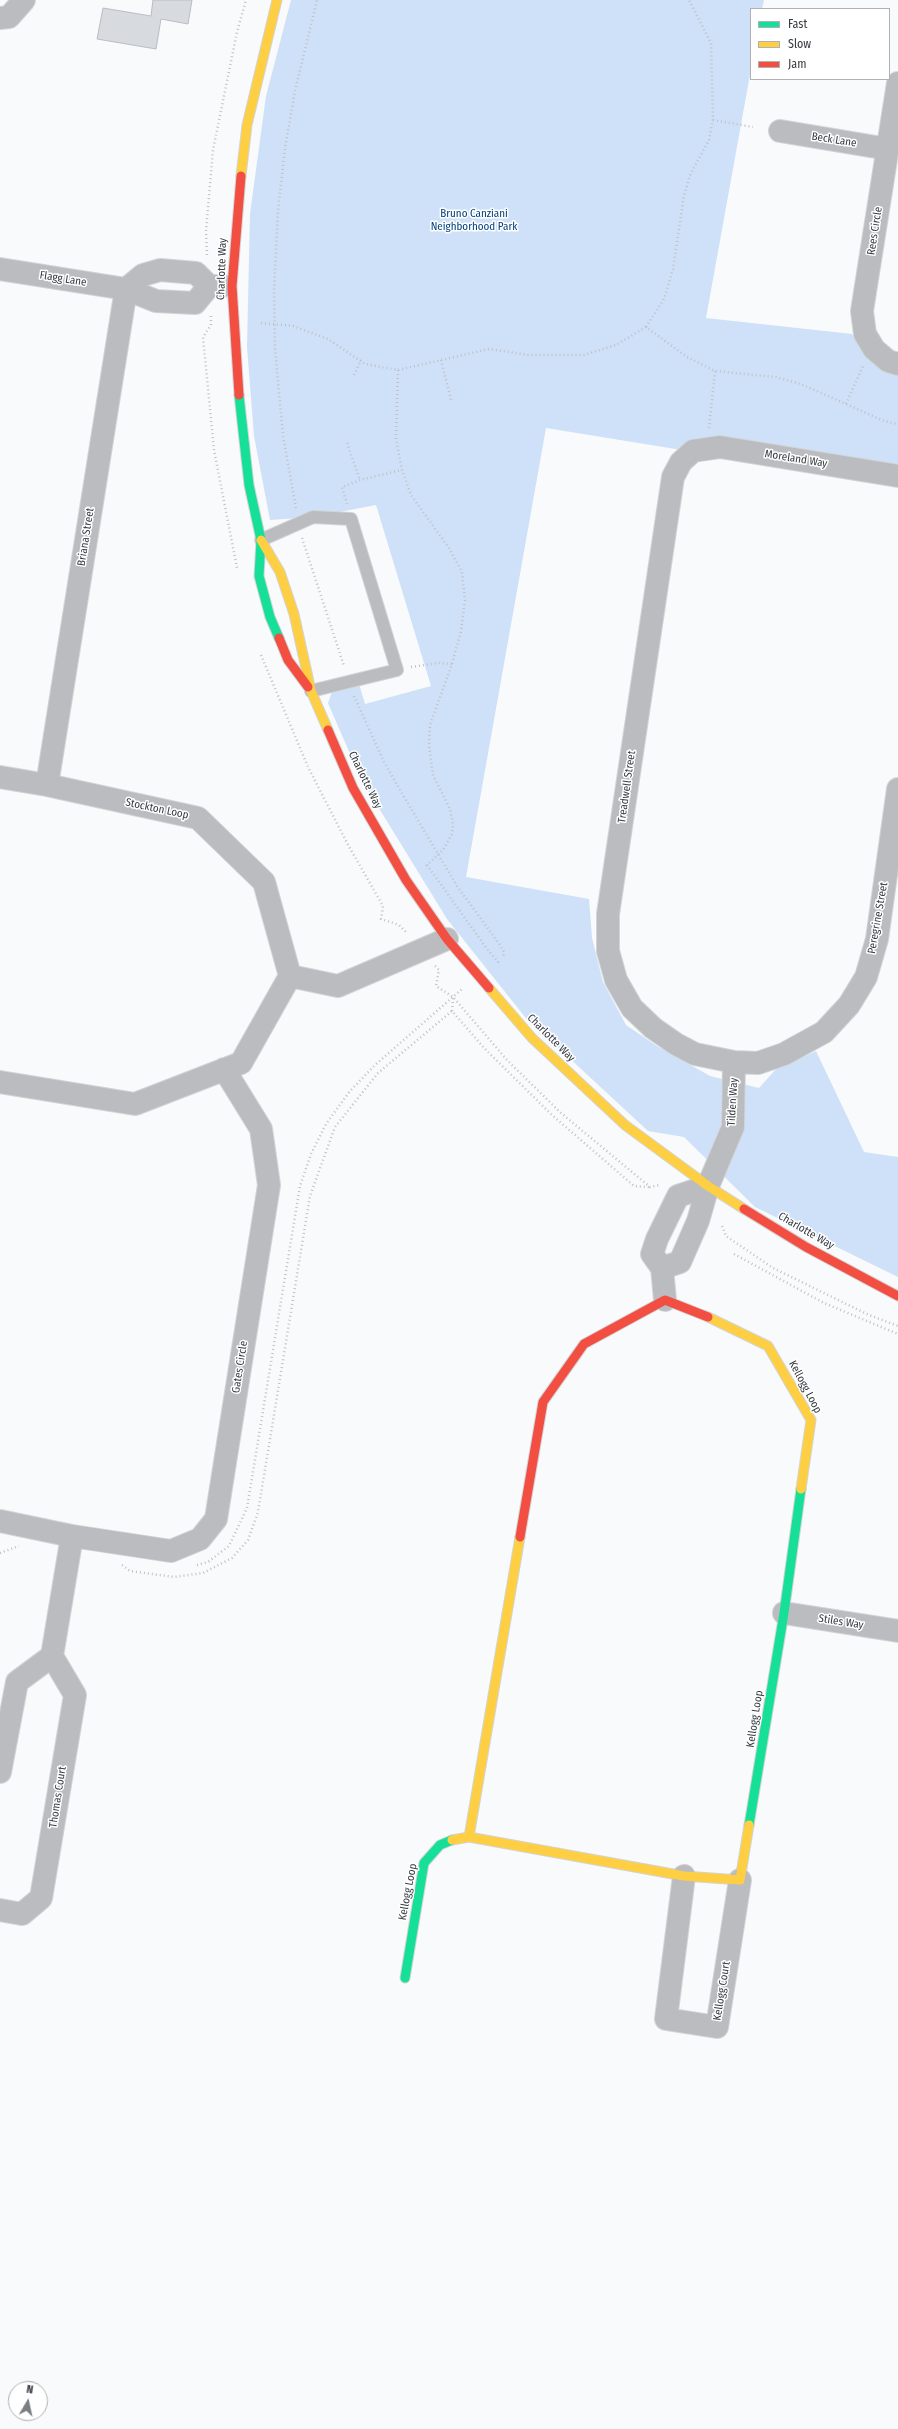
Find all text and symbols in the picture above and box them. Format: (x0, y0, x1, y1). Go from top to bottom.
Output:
legend (750, 8, 890, 80)
text: Fast (788, 17, 807, 31)
text: Slow (788, 37, 811, 51)
text: Jam (788, 57, 806, 71)
street label: Beck Lane (811, 130, 857, 150)
street label: Rees Circle (865, 206, 885, 256)
park label: Bruno Canziani Neighborhood Park (431, 207, 517, 233)
street label: Charlotte Way (214, 238, 230, 300)
street label: Flagg Lane (39, 269, 87, 289)
street label: Moreland Way (764, 448, 828, 470)
street label: Briana Street (75, 507, 97, 567)
street label: Charlotte Way (345, 749, 385, 811)
street label: Treadwell Street (615, 750, 639, 824)
street label: Stockton Loop (124, 796, 190, 822)
street label: Peregrine Street (865, 881, 891, 955)
street label: Charlotte Way (524, 1011, 578, 1065)
street label: Tilden Way (725, 1077, 741, 1127)
street label: Charlotte Way (776, 1210, 836, 1252)
street label: Gates Circle (229, 1340, 251, 1394)
street label: Kellogg Loop (786, 1358, 824, 1416)
street label: Stiles Way (818, 1612, 864, 1632)
street label: Kellogg Loop (744, 1690, 766, 1748)
street label: Thomas Court (47, 1765, 69, 1829)
street label: Kellogg Loop (396, 1862, 420, 1922)
street label: Kellogg Court (711, 1960, 733, 2022)
north arrow (8, 2381, 48, 2421)
text: N (26, 2383, 34, 2397)

